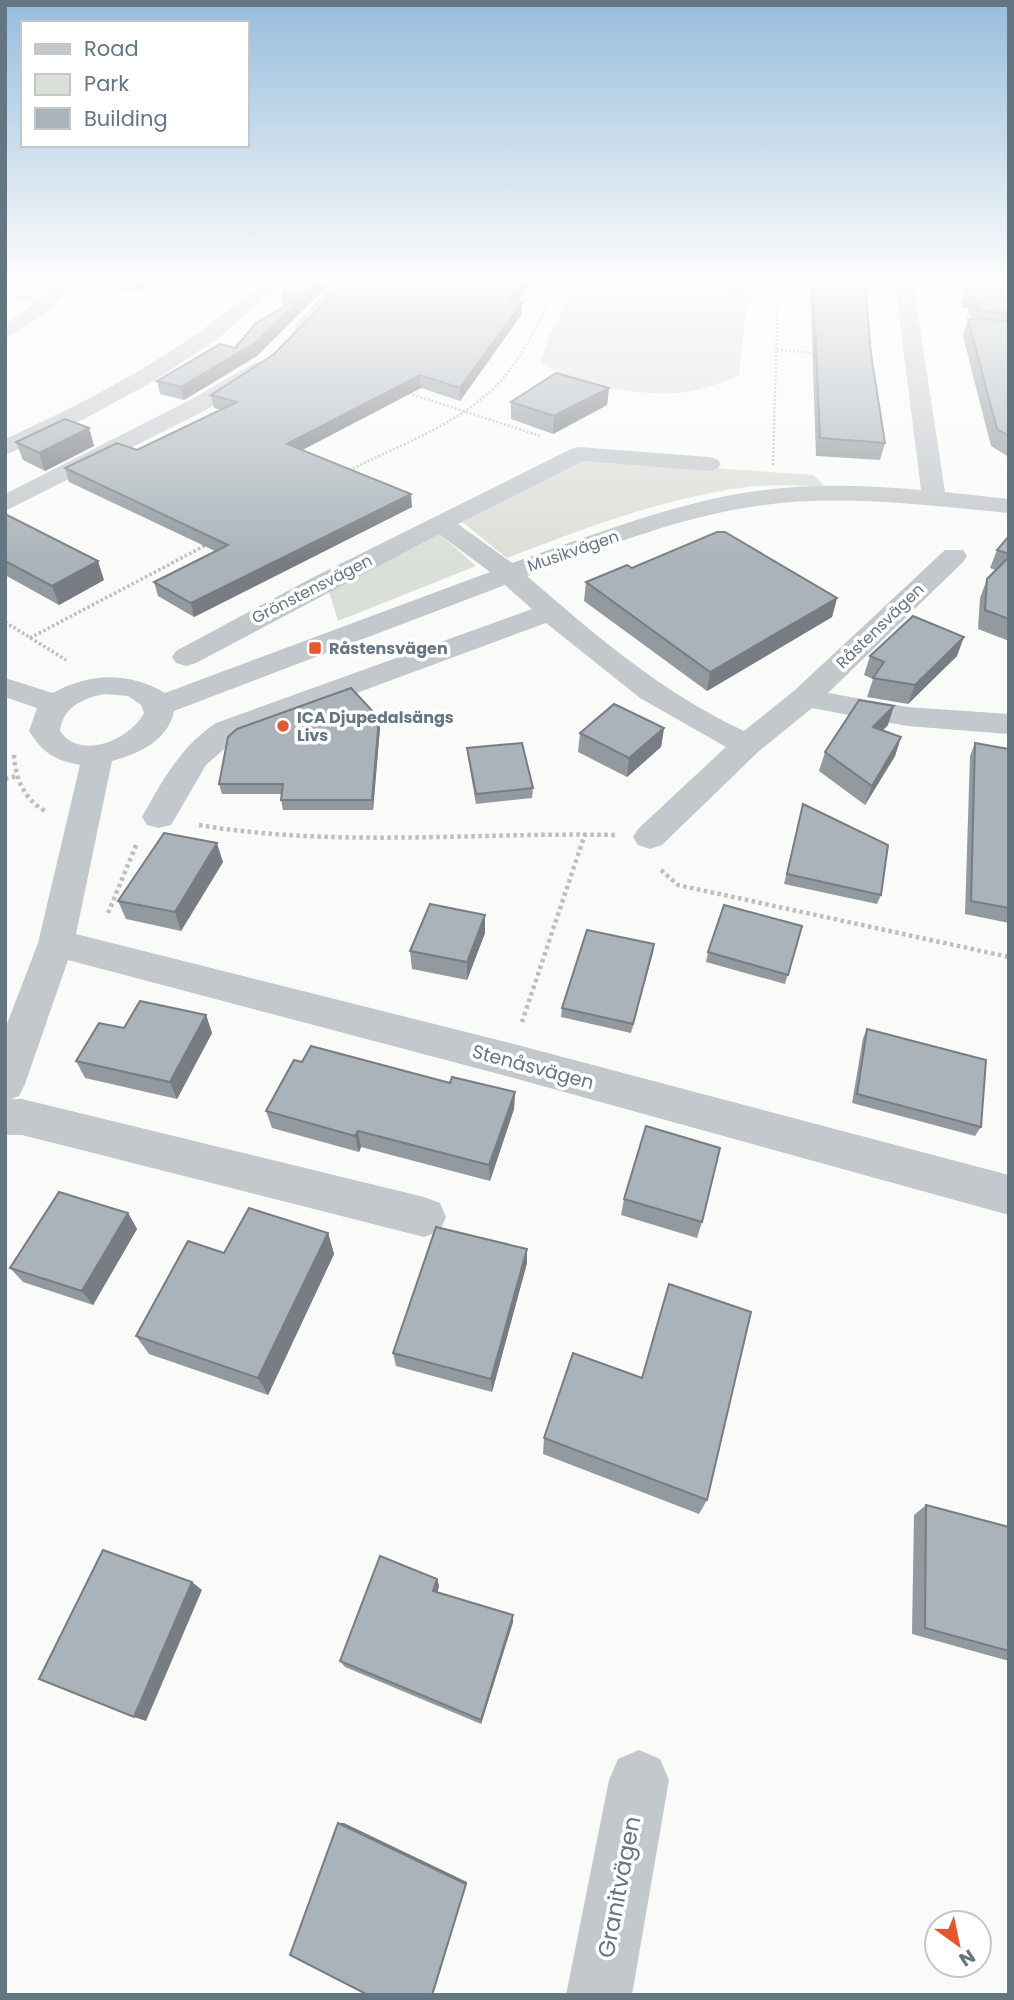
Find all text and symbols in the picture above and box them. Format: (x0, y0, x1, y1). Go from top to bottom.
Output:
legend (21, 21, 248, 147)
text: Road (84, 34, 139, 63)
text: Park (84, 69, 129, 98)
text: Building (84, 104, 168, 133)
street label: Musikvägen (524, 525, 622, 577)
street label: Grönstensvägen (248, 549, 376, 629)
street label: Råstensvägen (831, 578, 929, 674)
place label: Råstensvägen (329, 637, 448, 660)
marker: Råstensvägen (307, 640, 323, 656)
place label: ICA Djupedalsängs Livs (297, 706, 454, 747)
marker: ICA Djupedalsängs Livs (275, 718, 291, 734)
street label: Stenåsvägen (469, 1038, 597, 1096)
street label: Granitvägen (590, 1813, 648, 1961)
north arrow (923, 1909, 993, 1979)
text: N (954, 1943, 980, 1973)

